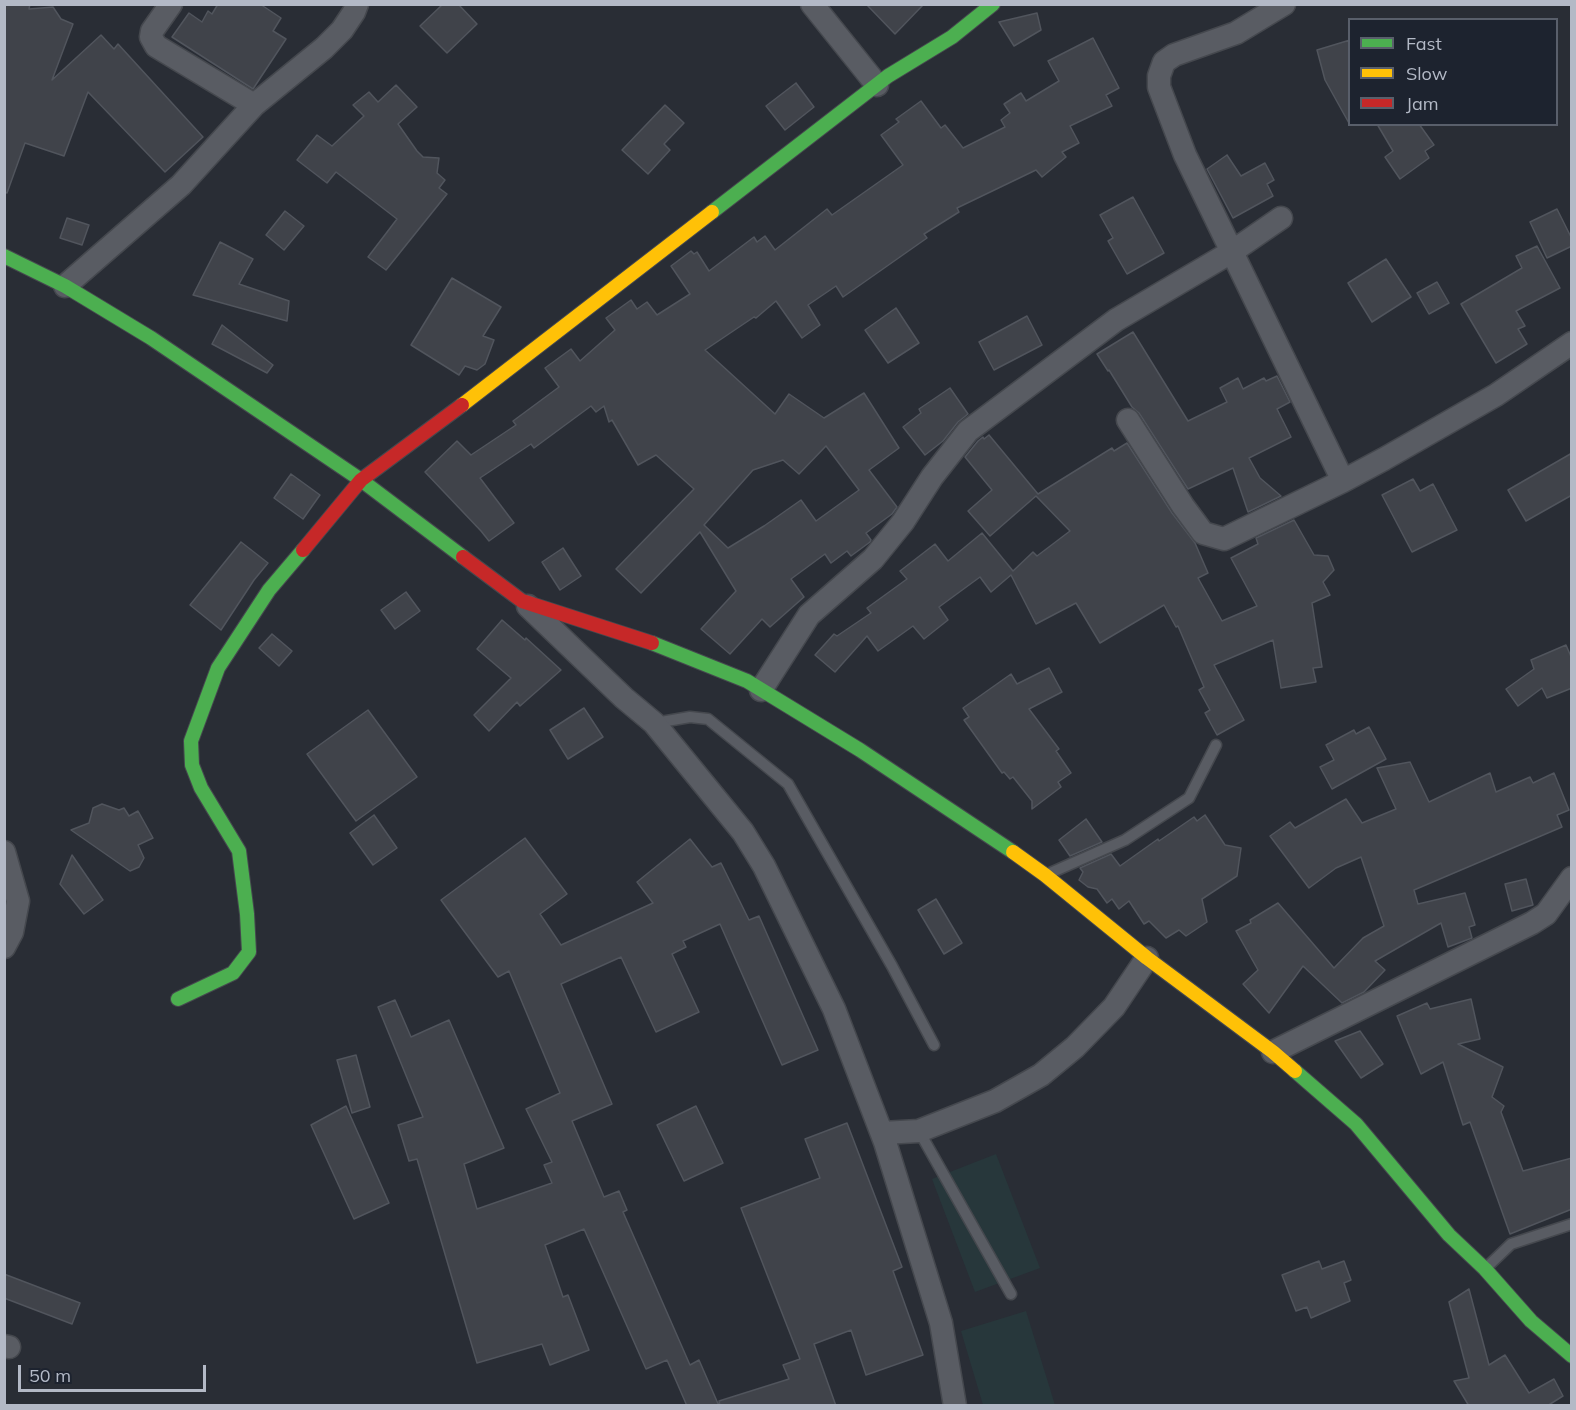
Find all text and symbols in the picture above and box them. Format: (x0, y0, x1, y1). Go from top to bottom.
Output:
legend (1348, 18, 1558, 126)
text: Fast (1406, 32, 1442, 55)
text: Slow (1406, 62, 1447, 85)
text: Jam (1406, 92, 1439, 115)
scale bar (21, 1353, 208, 1391)
text: 50 m (29, 1364, 71, 1387)

